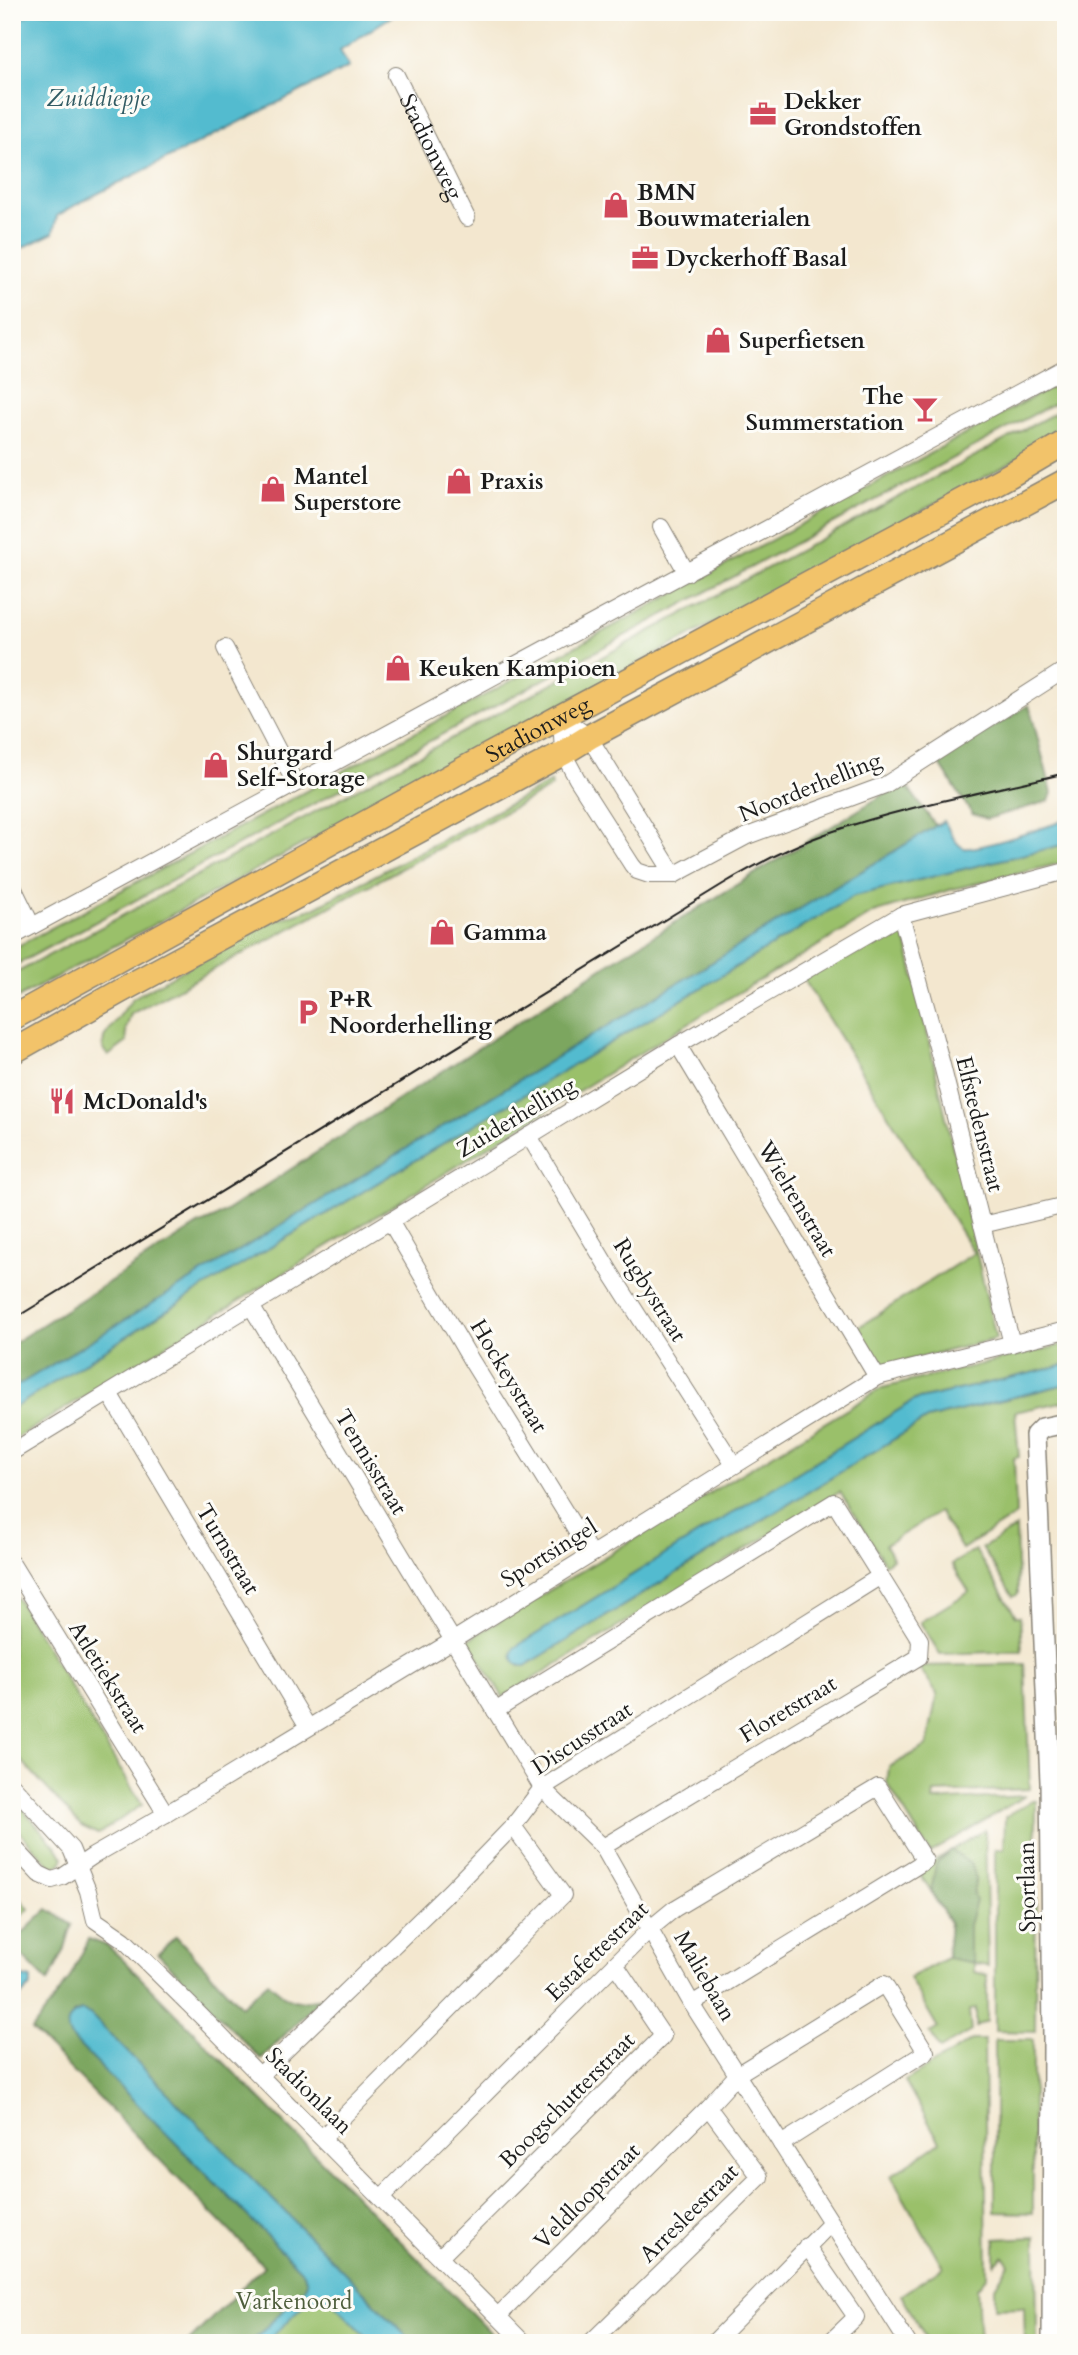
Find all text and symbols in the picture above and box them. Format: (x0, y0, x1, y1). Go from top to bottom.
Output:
water label: Zuiddiepje (47, 82, 150, 115)
place label: Dekker Grondstoffen (784, 86, 922, 143)
street label: Stadionweg (392, 88, 471, 205)
office icon: Dekker Grondstoffen (748, 99, 778, 129)
place label: BMN Bouwmaterialen (637, 177, 811, 234)
shop icon: BMN Bouwmaterialen (601, 190, 631, 220)
office icon: Dyckerhoff Basal (630, 243, 660, 273)
place label: Dyckerhoff Basal (666, 243, 847, 274)
shop icon: Superfietsen (703, 325, 733, 355)
place label: Superfietsen (739, 325, 865, 356)
place label: The Summerstation (746, 381, 904, 438)
bar icon: The Summerstation (910, 394, 940, 424)
place label: Mantel Superstore (294, 461, 402, 518)
shop icon: Praxis (444, 466, 474, 496)
place label: Praxis (480, 466, 544, 497)
shop icon: Mantel Superstore (258, 474, 288, 504)
shop icon: Keuken Kampioen (383, 653, 413, 683)
place label: Keuken Kampioen (419, 653, 616, 684)
street label: Stadionweg (480, 688, 596, 770)
place label: Shurgard Self-Storage (237, 737, 365, 794)
street label: Noorderhelling (734, 744, 886, 830)
shop icon: Shurgard Self-Storage (201, 750, 231, 780)
shop icon: Gamma (427, 917, 457, 947)
place label: Gamma (463, 917, 547, 948)
place label: P+R Noorderhelling (329, 984, 492, 1041)
parking icon: P+R Noorderhelling (293, 997, 323, 1027)
street label: Elfstedenstraat (948, 1053, 1012, 1195)
street label: Zuiderhelling (451, 1069, 581, 1165)
restaurant icon: McDonald's (47, 1086, 77, 1116)
place label: McDonald's (83, 1086, 207, 1117)
street label: Wielrenstraat (750, 1134, 844, 1263)
street label: Rugbystraat (606, 1232, 694, 1348)
street label: Hockeystraat (463, 1313, 555, 1439)
street label: Tennisstraat (327, 1403, 415, 1521)
street label: Turnstraat (189, 1498, 267, 1600)
street label: Sportsingel (495, 1511, 603, 1595)
street label: Atletiekstraat (61, 1615, 155, 1739)
street label: Floretstraat (734, 1668, 842, 1750)
street label: Discusstraat (526, 1694, 638, 1782)
street label: Sportlaan (1011, 1841, 1043, 1933)
street label: Estafettestraat (539, 1894, 655, 2008)
street label: Maliebaan (667, 1925, 743, 2027)
street label: Boogschutterstraat (492, 2025, 642, 2175)
street label: Stadionlaan (259, 2041, 359, 2141)
street label: Veldloopstraat (527, 2136, 647, 2256)
street label: Arresleestraat (633, 2157, 745, 2269)
park label: Varkenoord (236, 2286, 353, 2317)

